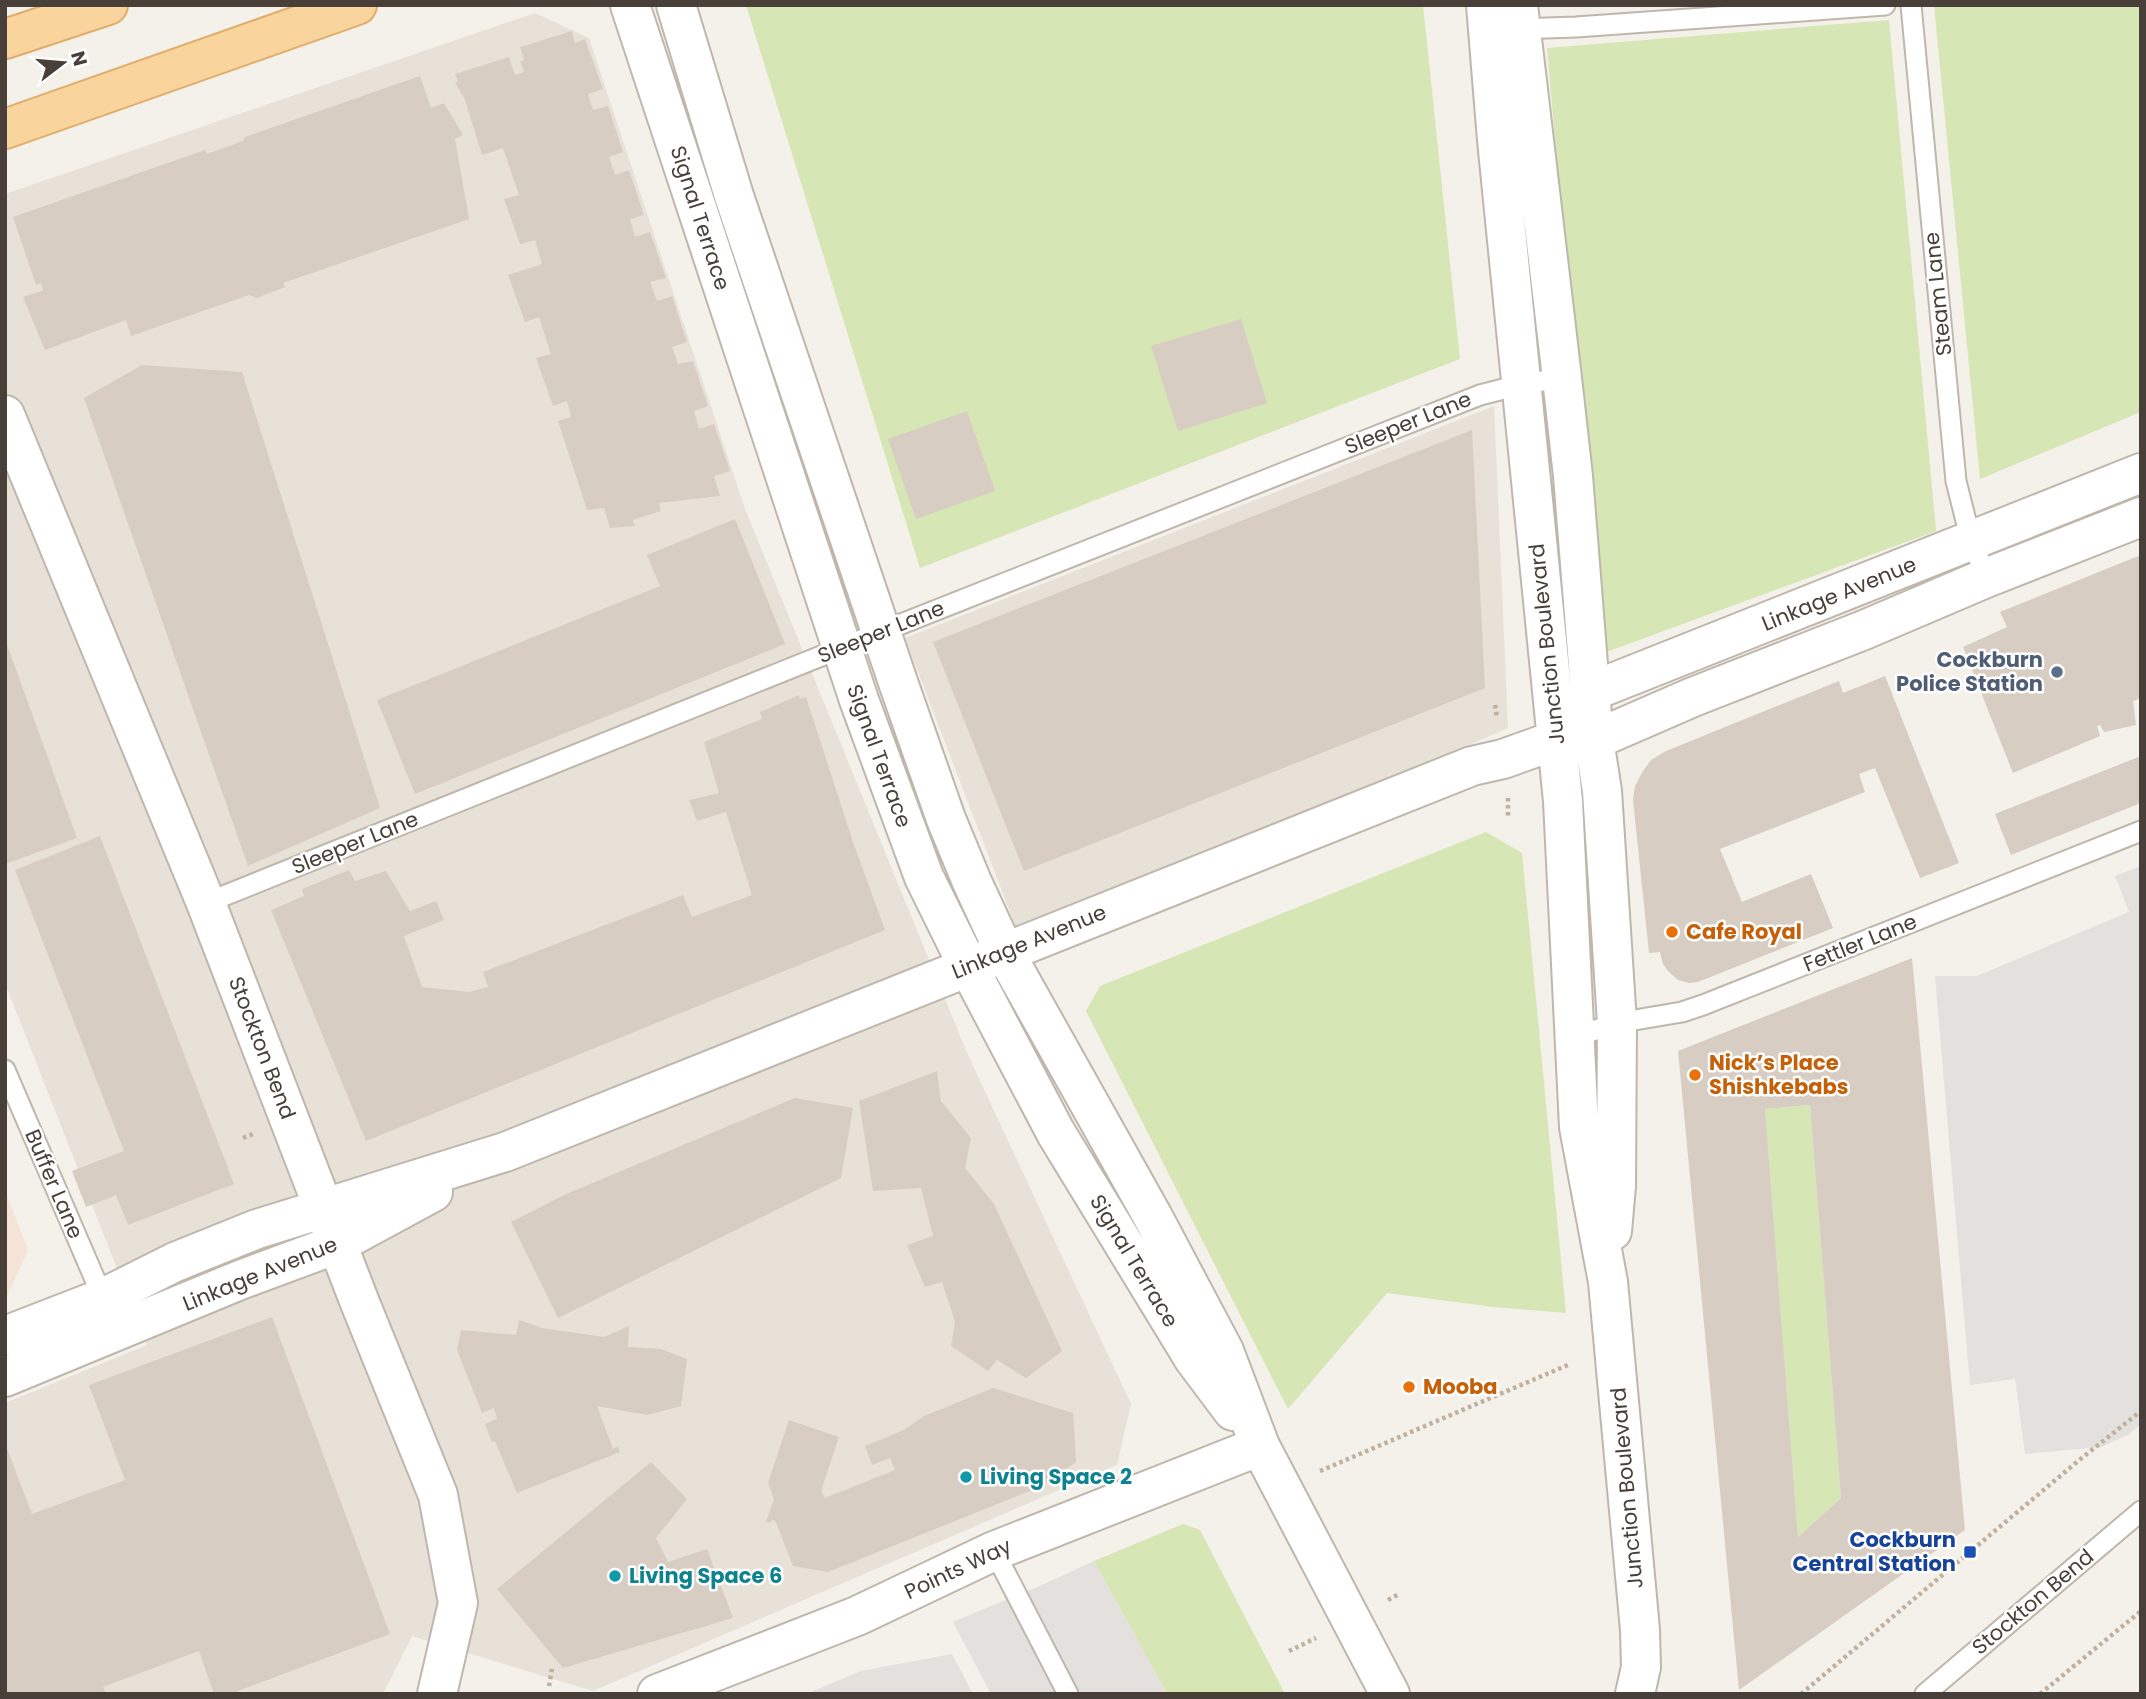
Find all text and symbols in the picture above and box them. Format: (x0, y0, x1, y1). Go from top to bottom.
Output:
north arrow (28, 28, 98, 98)
text: N (64, 48, 94, 69)
street label: Signal Terrace (663, 142, 737, 294)
street label: Steam Lane (1917, 231, 1958, 357)
street label: Sleeper Lane (1340, 384, 1475, 461)
street label: Junction Boulevard (1522, 542, 1571, 746)
street label: Linkage Avenue (1757, 549, 1920, 638)
street label: Sleeper Lane (813, 593, 948, 670)
place label: Cockburn Police Station (1896, 645, 2043, 698)
marker: Cockburn Police Station (2049, 664, 2065, 680)
street label: Signal Terrace (840, 680, 919, 831)
street label: Sleeper Lane (287, 804, 422, 881)
street label: Linkage Avenue (947, 897, 1110, 986)
street label: Fettler Lane (1799, 907, 1921, 979)
place label: Cafe Royal (1686, 917, 1802, 946)
marker: Cafe Royal (1664, 924, 1680, 940)
street label: Stockton Bend (222, 972, 303, 1123)
place label: Nick’s Place Shishkebabs (1709, 1048, 1849, 1101)
marker: Nick’s Place Shishkebabs (1687, 1067, 1703, 1083)
street label: Buffer Lane (18, 1125, 91, 1243)
street label: Signal Terrace (1083, 1189, 1186, 1333)
street label: Linkage Avenue (178, 1229, 341, 1318)
place label: Mooba (1423, 1372, 1498, 1401)
marker: Mooba (1401, 1379, 1417, 1395)
street label: Junction Boulevard (1603, 1386, 1650, 1590)
place label: Living Space 2 (980, 1462, 1132, 1491)
marker: Living Space 2 (958, 1469, 974, 1485)
place label: Cockburn Central Station (1793, 1525, 1956, 1578)
street label: Points Way (900, 1531, 1016, 1606)
street label: Stockton Bend (1966, 1542, 2100, 1661)
marker: Cockburn Central Station (1962, 1544, 1978, 1560)
place label: Living Space 6 (629, 1561, 782, 1590)
marker: Living Space 6 (607, 1568, 623, 1584)

